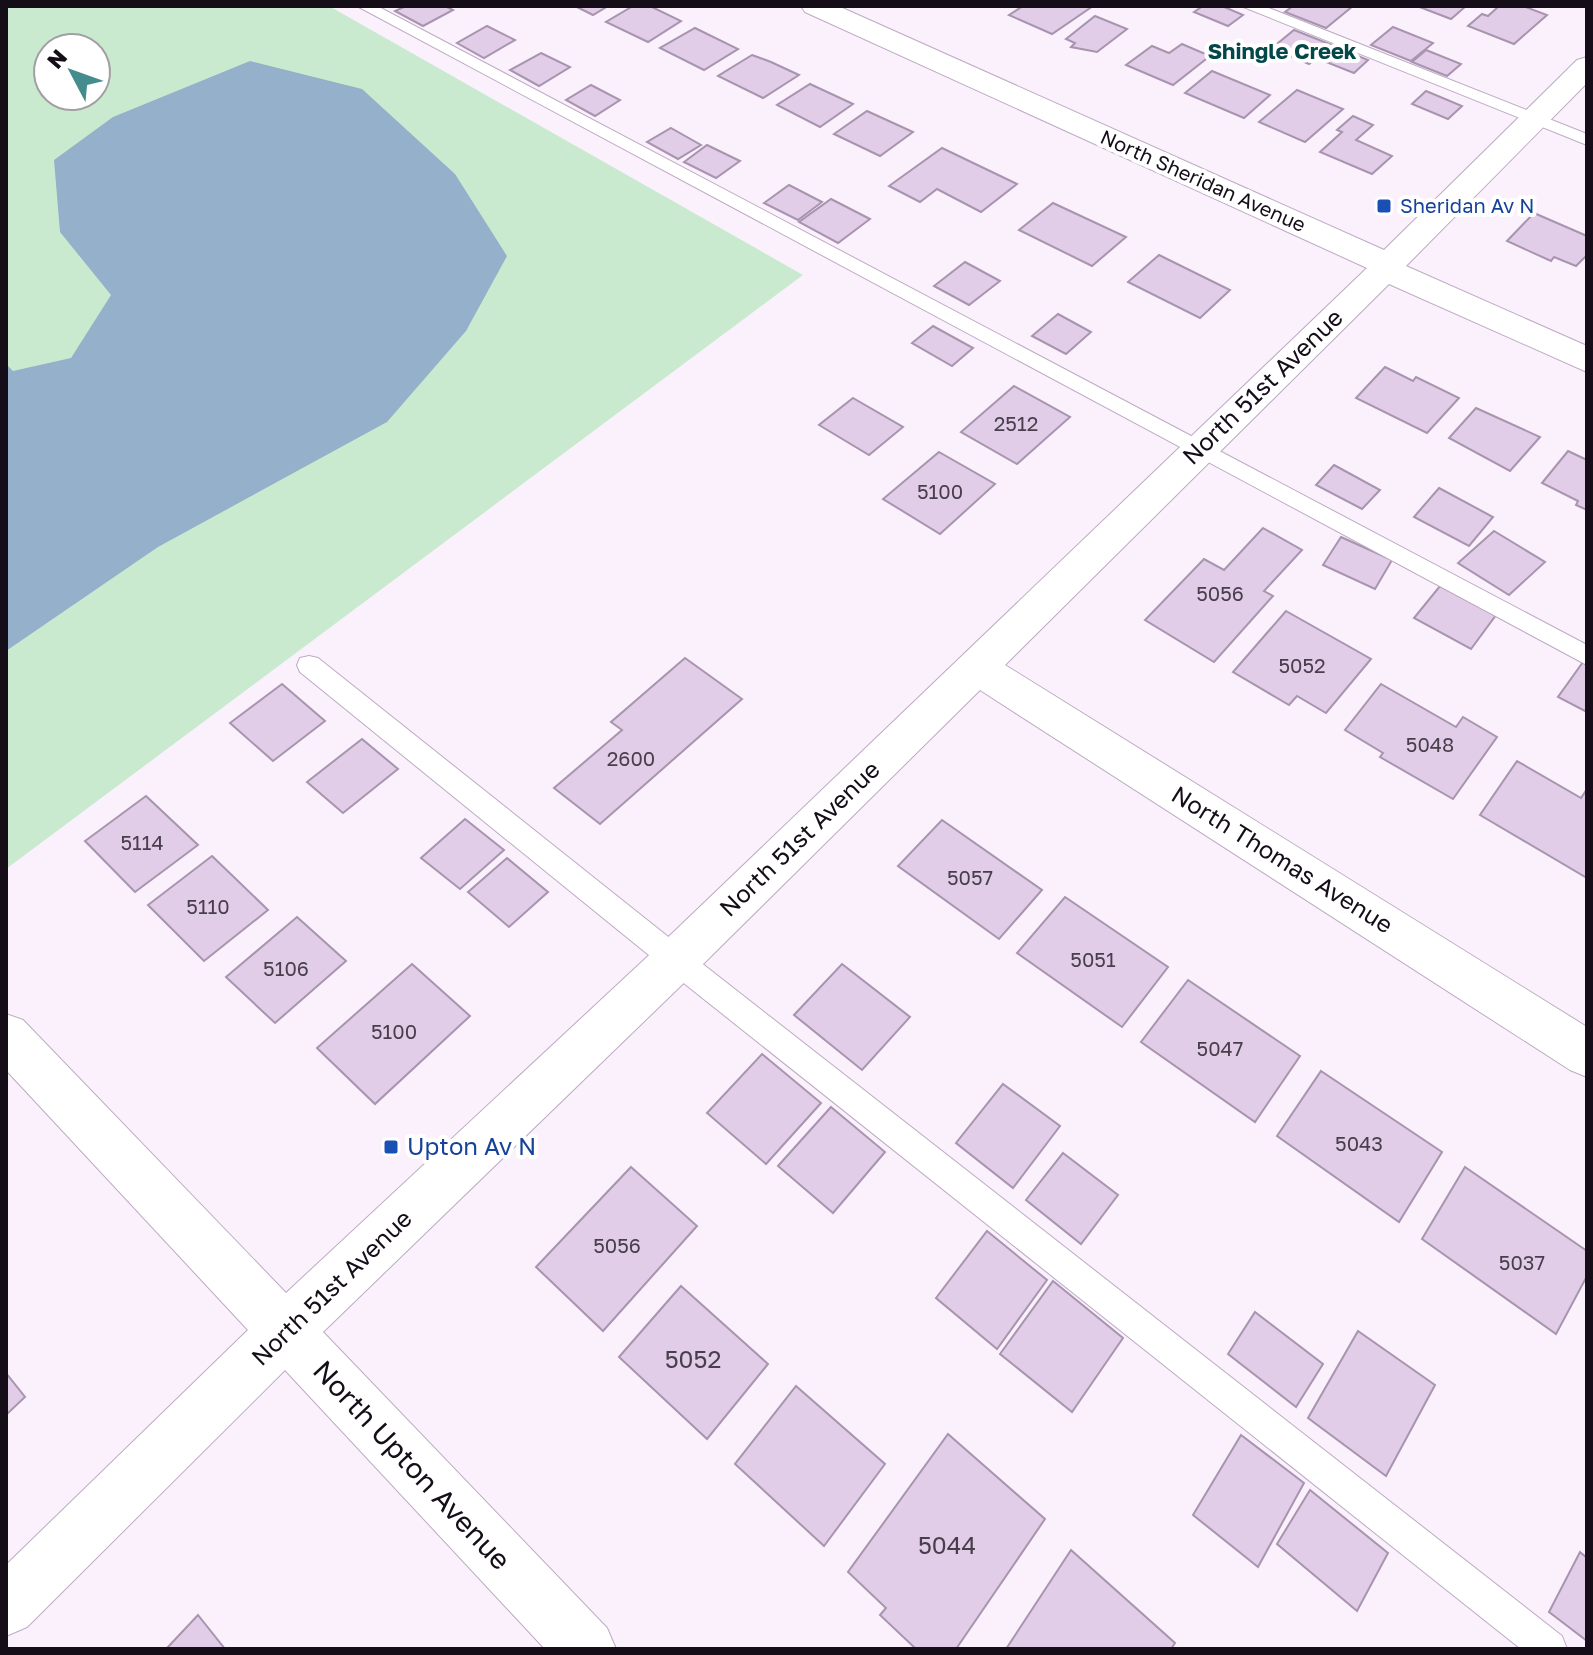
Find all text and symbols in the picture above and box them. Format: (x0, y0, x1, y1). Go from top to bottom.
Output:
north arrow (32, 32, 112, 112)
district label: Shingle Creek (1207, 37, 1357, 64)
text: N (41, 43, 72, 74)
street label: North Sheridan Avenue (1097, 124, 1310, 236)
place label: Sheridan Av N (1400, 193, 1534, 217)
marker: Sheridan Av N (1375, 197, 1393, 215)
street label: North 51st Avenue (1176, 302, 1348, 470)
house number: 2512 (994, 411, 1038, 435)
house number: 5100 (917, 479, 963, 503)
house number: 5056 (1196, 581, 1244, 605)
house number: 5052 (1278, 653, 1326, 677)
house number: 5048 (1406, 732, 1454, 756)
house number: 2600 (607, 746, 655, 770)
street label: North 51st Avenue (713, 754, 885, 922)
street label: North Thomas Avenue (1167, 779, 1399, 939)
house number: 5114 (120, 830, 164, 854)
house number: 5057 (947, 865, 993, 889)
house number: 5110 (186, 894, 230, 918)
house number: 5051 (1070, 947, 1116, 971)
house number: 5106 (263, 956, 309, 980)
house number: 5100 (371, 1019, 417, 1043)
house number: 5047 (1197, 1036, 1243, 1060)
place label: Upton Av N (407, 1131, 536, 1160)
house number: 5043 (1335, 1131, 1383, 1155)
marker: Upton Av N (382, 1138, 400, 1156)
street label: North 51st Avenue (245, 1203, 417, 1371)
house number: 5056 (593, 1233, 641, 1257)
house number: 5037 (1499, 1250, 1545, 1274)
house number: 5052 (665, 1344, 721, 1373)
street label: North Upton Avenue (307, 1353, 518, 1576)
house number: 5044 (918, 1530, 976, 1559)

